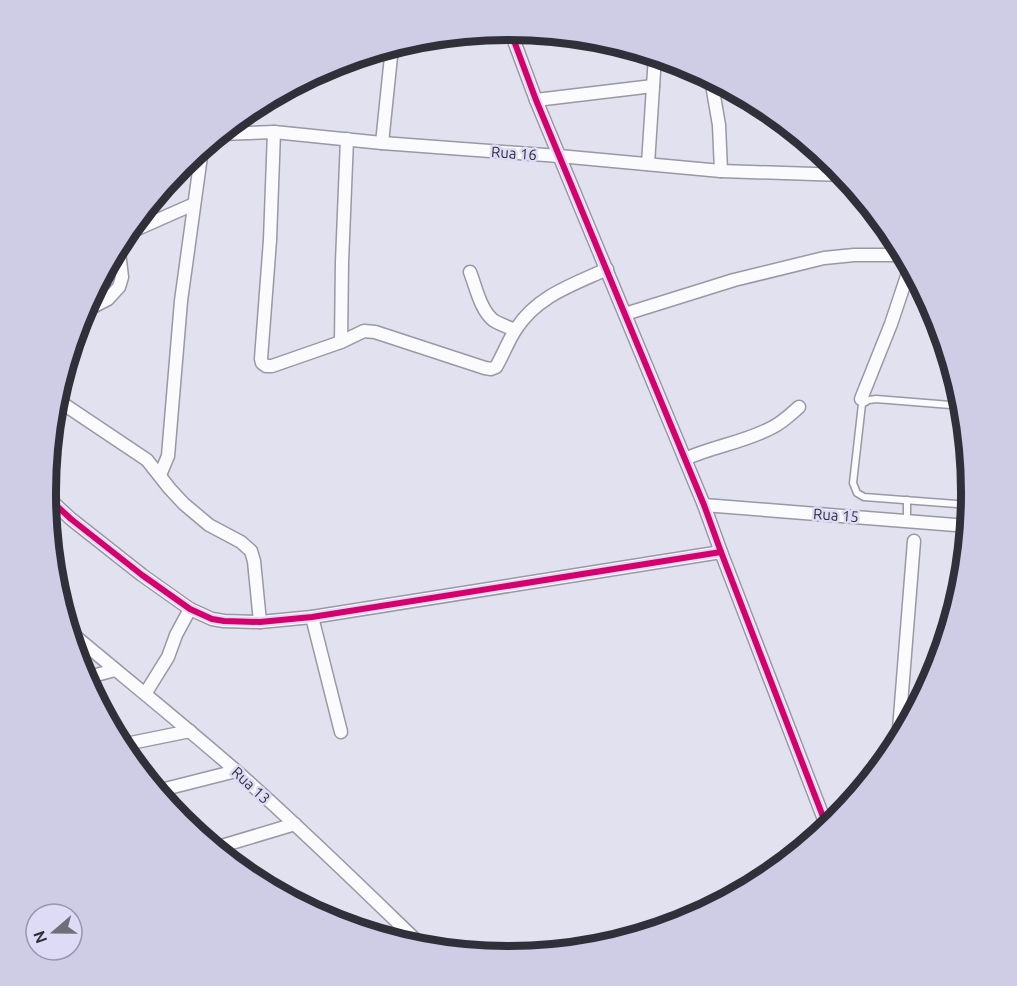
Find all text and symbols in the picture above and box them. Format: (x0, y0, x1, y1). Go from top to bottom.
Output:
street label: Rua 16 (490, 143, 538, 163)
street label: Rua 15 (812, 505, 860, 525)
street label: Rua 13 (228, 763, 274, 807)
north arrow (24, 902, 84, 962)
text: N (29, 928, 50, 946)

